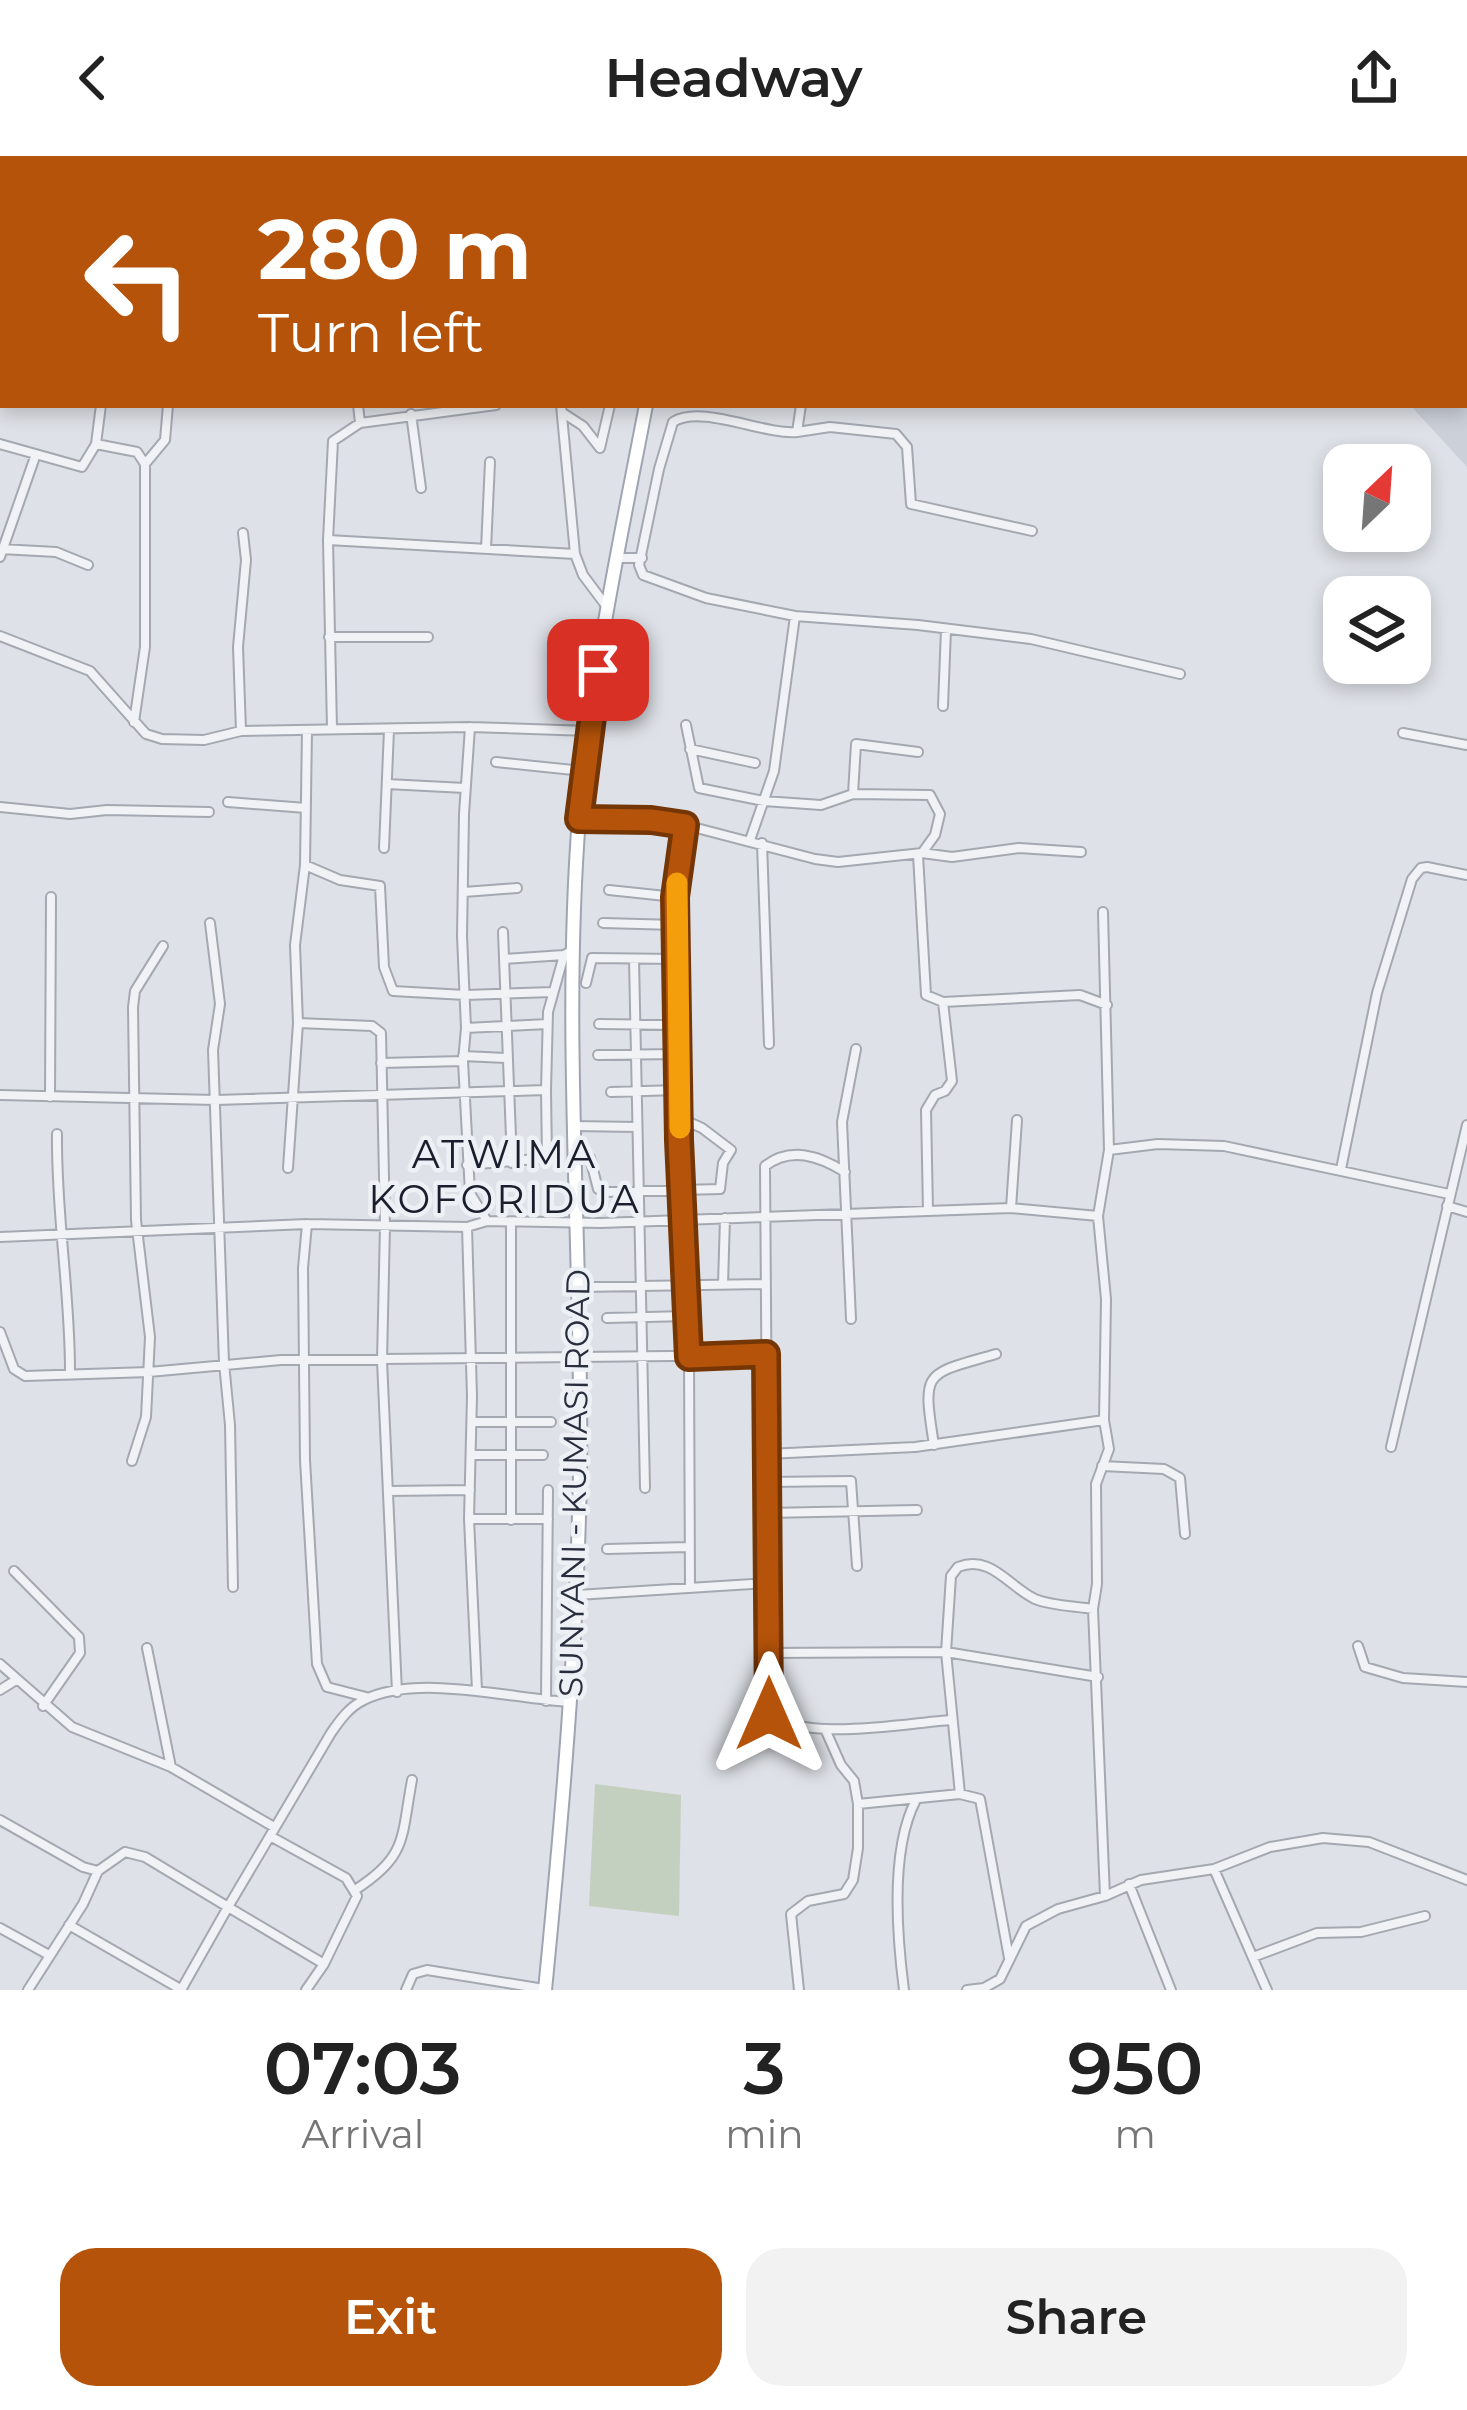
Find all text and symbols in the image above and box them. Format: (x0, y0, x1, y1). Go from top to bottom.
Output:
icon: back (60, 45, 126, 111)
text: Headway (604, 45, 863, 111)
icon: share (1341, 45, 1407, 111)
text: 280 m (258, 198, 532, 300)
icon: left (60, 204, 216, 360)
text: Turn left (258, 300, 484, 366)
north arrow (1323, 444, 1431, 552)
map controls (1323, 444, 1431, 684)
button: layers (1323, 576, 1431, 684)
pin (547, 619, 649, 721)
icon: arrive (565, 637, 631, 703)
district label: ATWIMA KOFORIDUA (368, 1130, 642, 1223)
street label: SUNYANI - KUMASI ROAD (550, 1269, 598, 1697)
position arrow (706, 1651, 832, 1777)
text: 07:03 (264, 2024, 461, 2112)
text: 3 (744, 2024, 785, 2112)
text: 950 (1067, 2024, 1203, 2112)
text: Arrival (301, 2110, 424, 2158)
text: min (725, 2110, 804, 2158)
text: m (1115, 2110, 1156, 2158)
button: Exit (60, 2248, 722, 2386)
button: Share (746, 2248, 1407, 2386)

